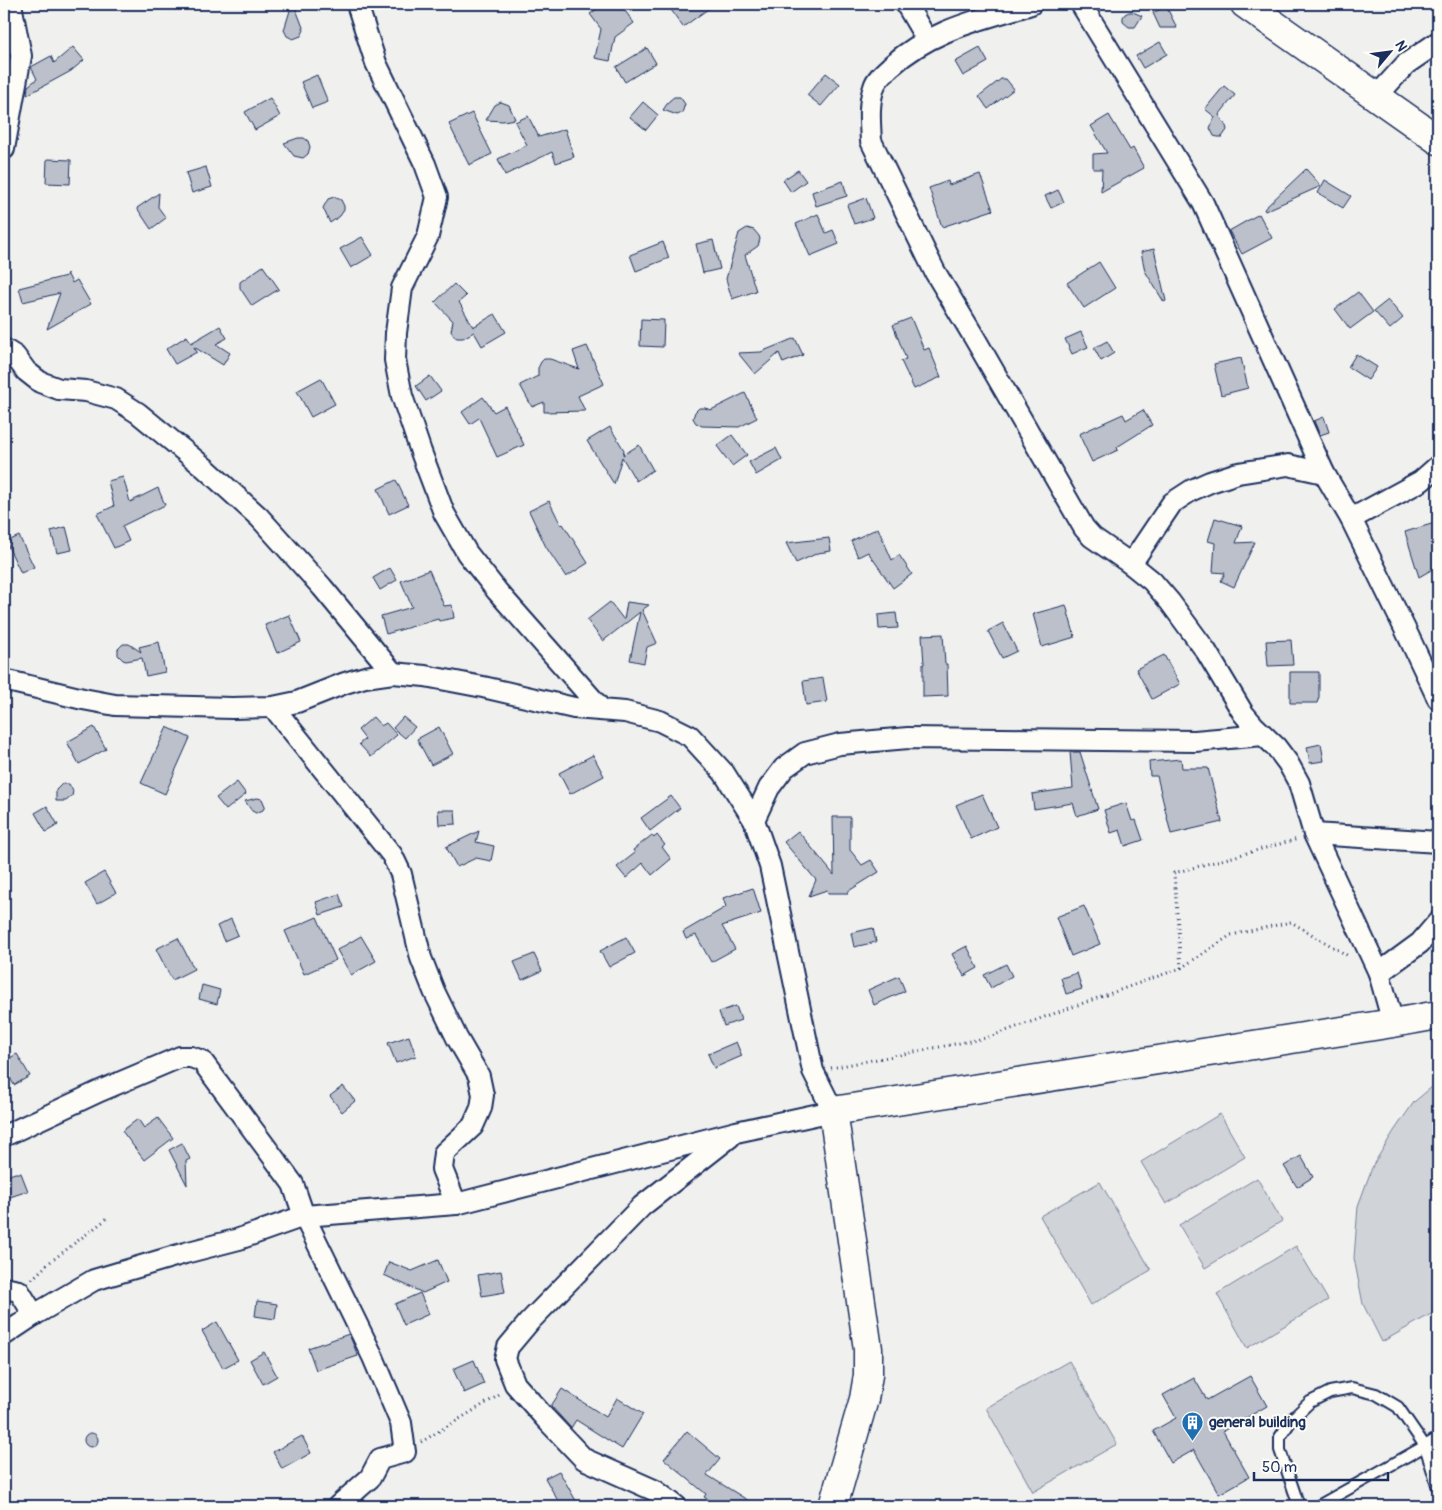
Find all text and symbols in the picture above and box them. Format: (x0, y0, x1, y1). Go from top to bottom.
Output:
north arrow (1364, 28, 1414, 78)
text: N (1391, 38, 1411, 54)
building icon: general building (1181, 1410, 1205, 1441)
place label: general building (1209, 1413, 1306, 1432)
scale bar (1254, 1450, 1388, 1482)
text: 50 m (1262, 1458, 1297, 1477)

